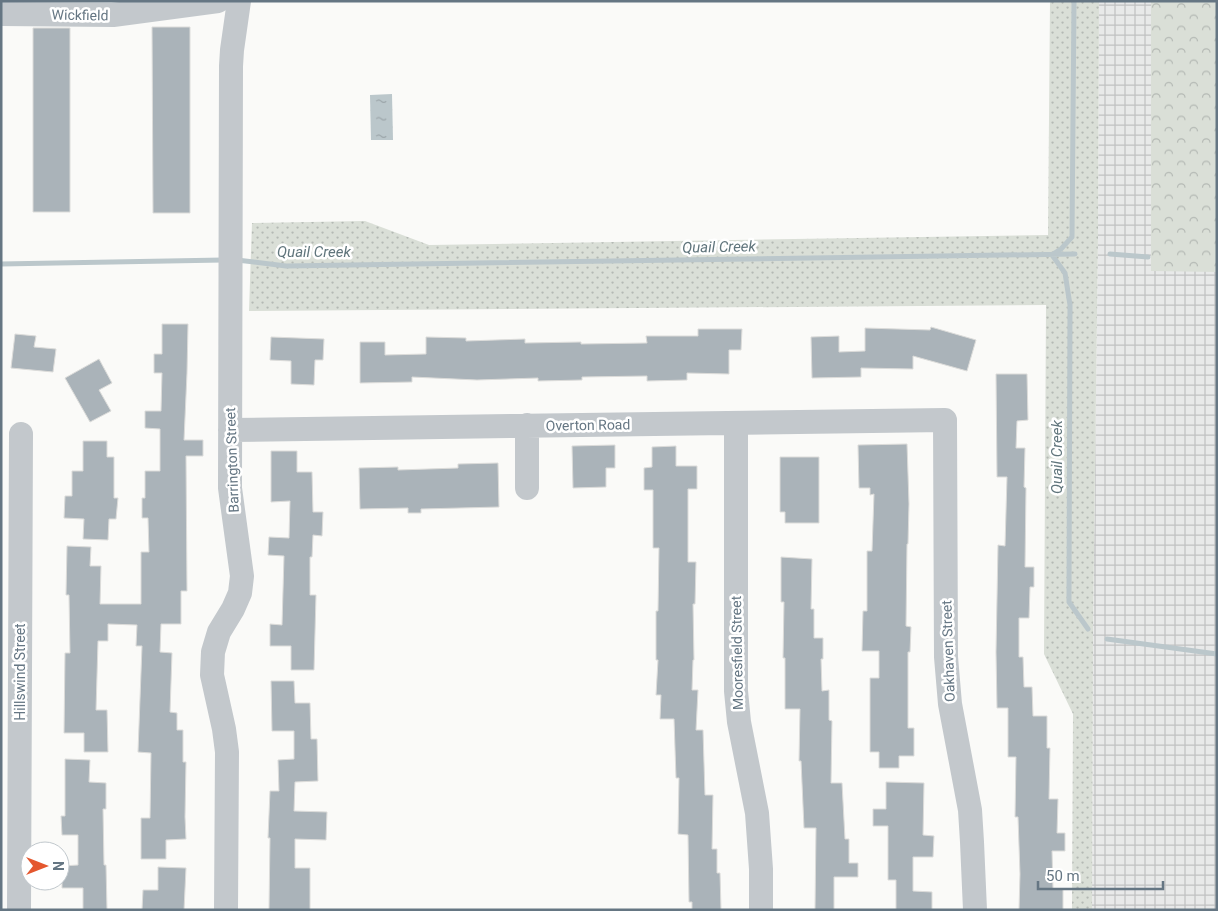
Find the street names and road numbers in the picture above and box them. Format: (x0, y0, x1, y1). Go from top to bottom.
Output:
street label: Wickfield (51, 7, 109, 23)
street label: Barrington Street (222, 407, 242, 513)
street label: Overton Road (546, 416, 630, 434)
street label: Mooresfield Street (728, 595, 746, 710)
street label: Oakhaven Street (938, 599, 958, 702)
street label: Hillswind Street (12, 623, 28, 721)

